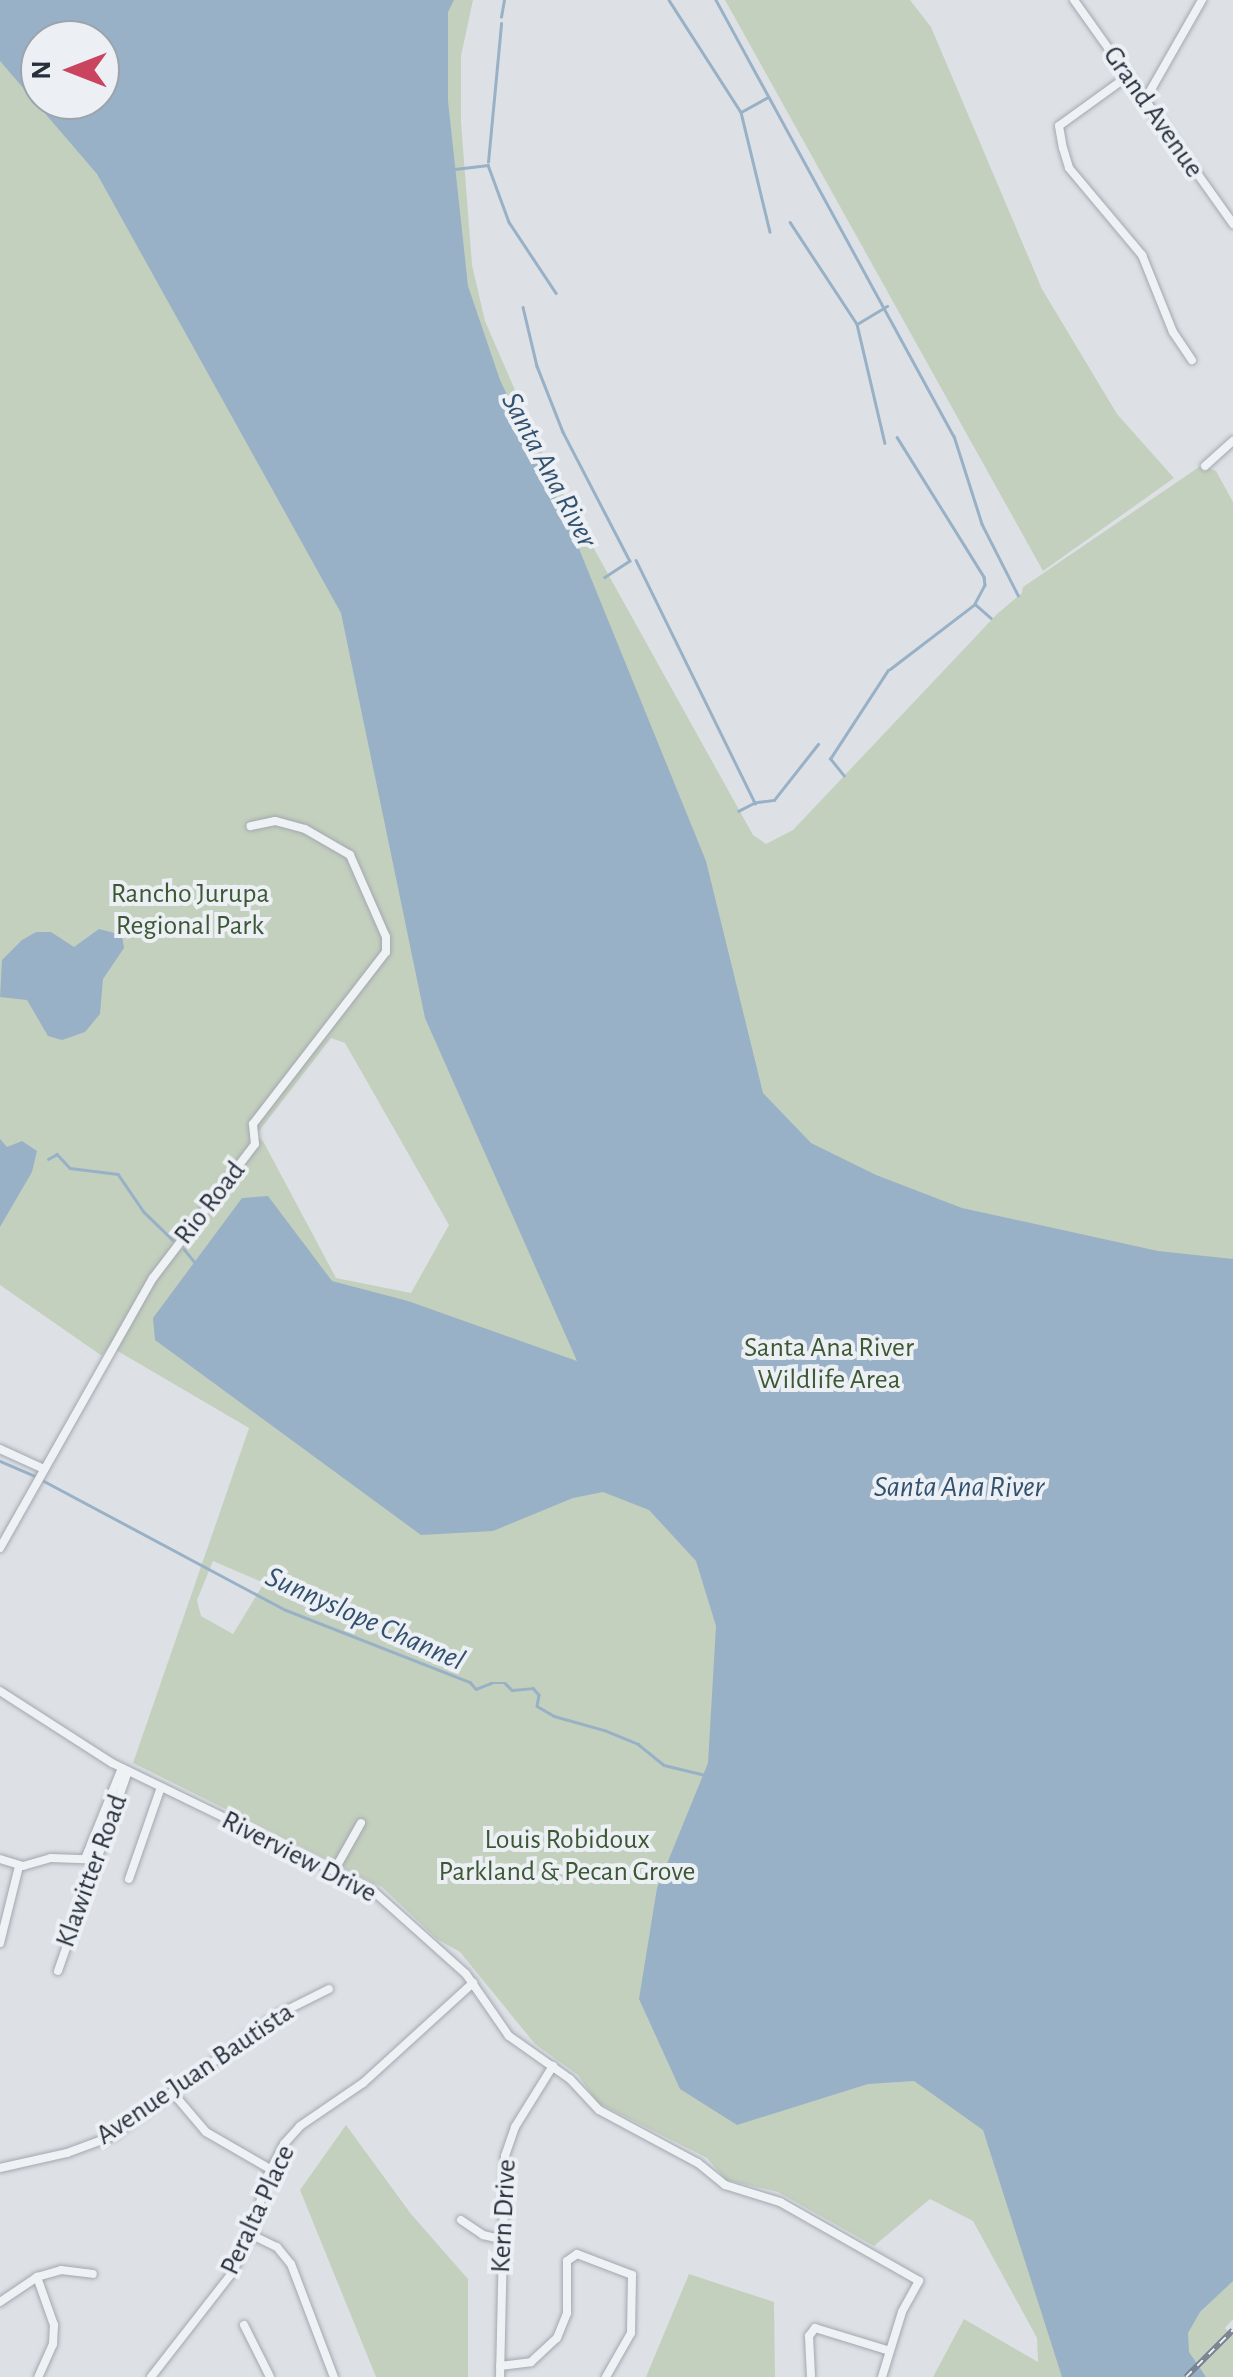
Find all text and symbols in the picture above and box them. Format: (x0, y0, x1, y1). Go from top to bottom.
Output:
north arrow (20, 20, 120, 120)
street label: Grand Avenue (1095, 40, 1211, 184)
text: N (28, 60, 56, 80)
water label: Santa Ana River (493, 386, 605, 554)
park label: Rancho Jurupa Regional Park (111, 877, 269, 943)
street label: Rio Road (167, 1155, 253, 1251)
park label: Santa Ana River Wildlife Area (744, 1331, 914, 1397)
water label: Santa Ana River (874, 1469, 1044, 1505)
water label: Sunnyslope Channel (260, 1559, 470, 1679)
street label: Klawitter Road (49, 1790, 135, 1952)
street label: Riverview Drive (216, 1804, 382, 1910)
park label: Louis Robidoux Parkland & Pecan Grove (438, 1823, 696, 1889)
street label: Avenue Juan Bautista (90, 1996, 300, 2152)
street label: Peralta Place (213, 2140, 303, 2280)
street label: Kern Drive (484, 2158, 524, 2274)

